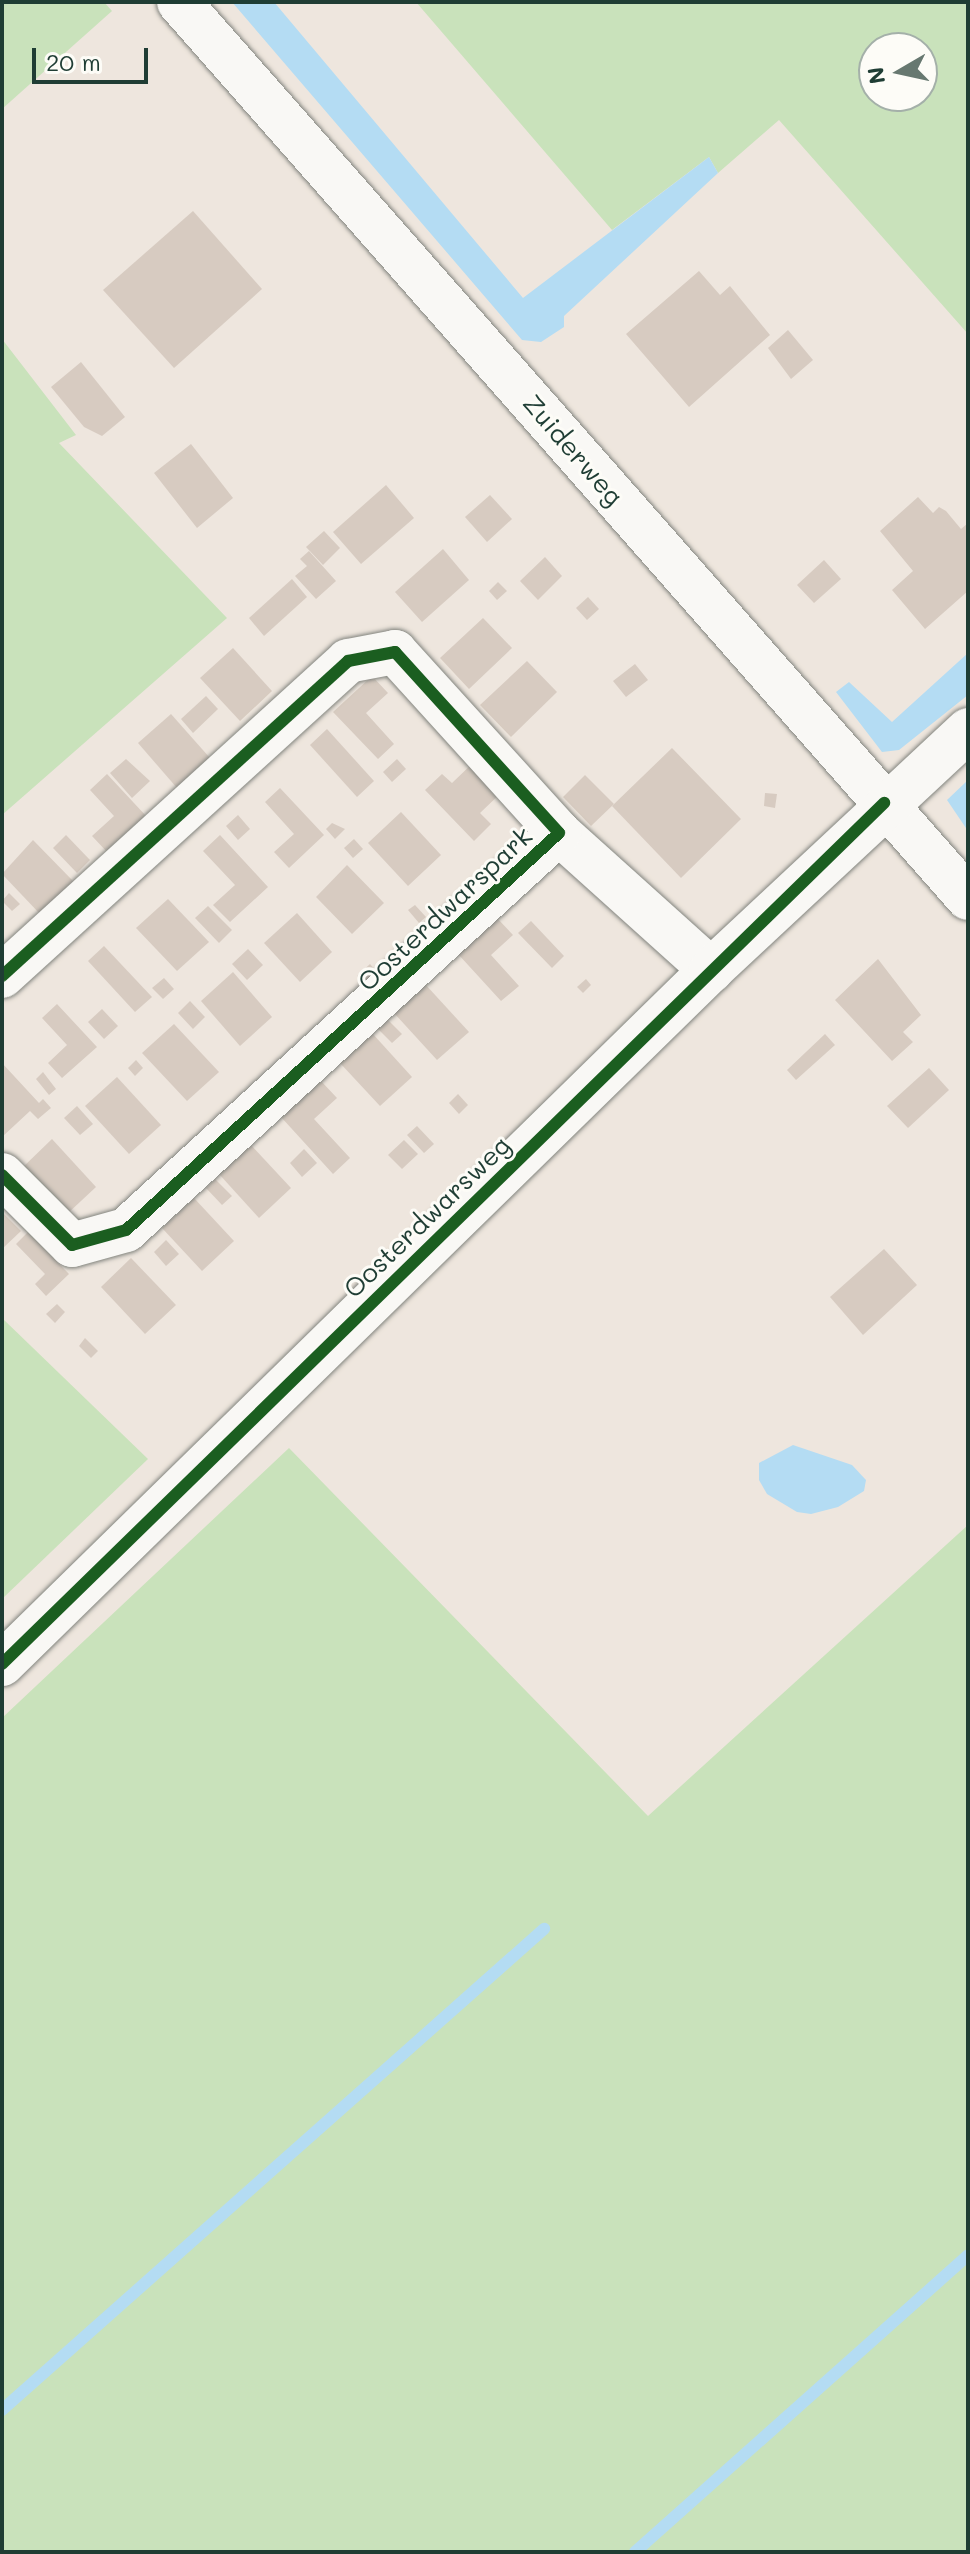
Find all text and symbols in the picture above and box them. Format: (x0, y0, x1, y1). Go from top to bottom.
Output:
scale bar (36, 32, 152, 82)
north arrow (858, 32, 938, 112)
text: 20 m (46, 46, 101, 77)
text: N (860, 65, 891, 86)
street label: Zuiderweg (516, 388, 630, 512)
street label: Oosterdwarspark (351, 820, 539, 998)
street label: Oosterdwarsweg (337, 1130, 517, 1304)

